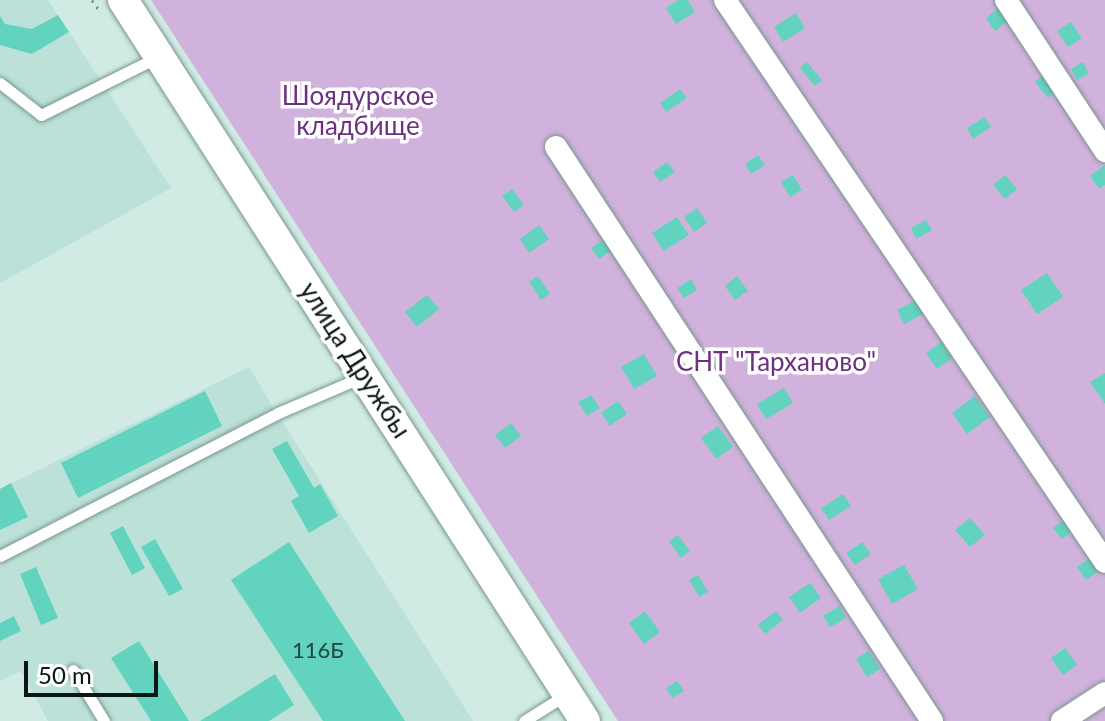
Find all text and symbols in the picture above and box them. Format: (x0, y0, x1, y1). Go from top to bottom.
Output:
park label: Шоядурское кладбище (282, 80, 434, 142)
street label: улица Дружбы (293, 276, 417, 444)
park label: СНТ "Тарханово" (676, 346, 876, 378)
house number: 116Б (292, 637, 344, 663)
scale bar (28, 645, 162, 695)
text: 50 m (38, 660, 92, 689)

